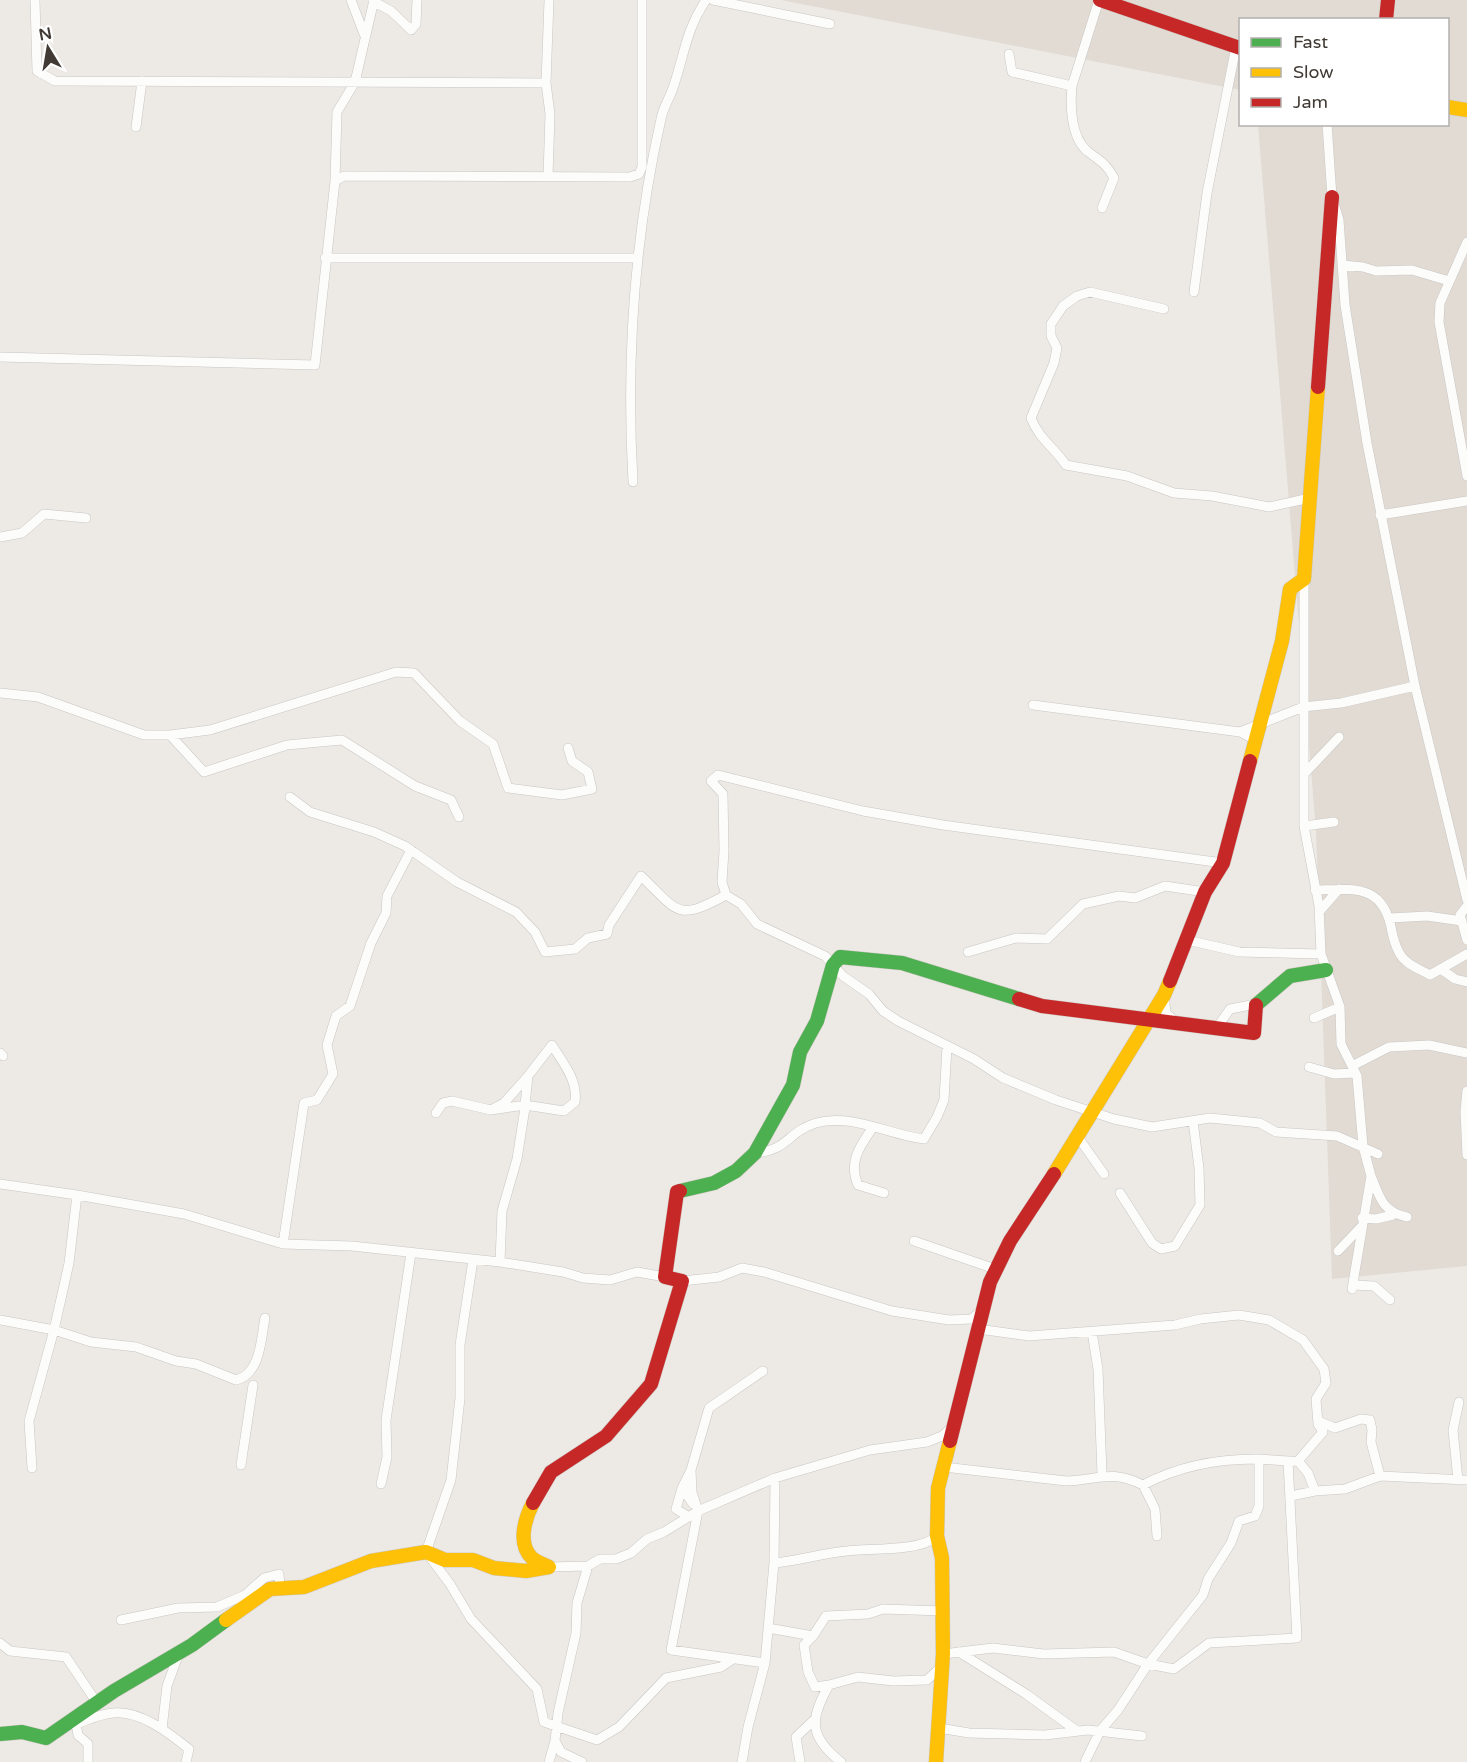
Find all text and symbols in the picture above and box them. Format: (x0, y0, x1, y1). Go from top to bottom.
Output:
north arrow (18, 18, 78, 78)
legend (1239, 18, 1449, 126)
text: N (37, 23, 54, 45)
text: Fast (1293, 31, 1328, 53)
text: Slow (1293, 61, 1334, 83)
text: Jam (1293, 91, 1328, 113)

